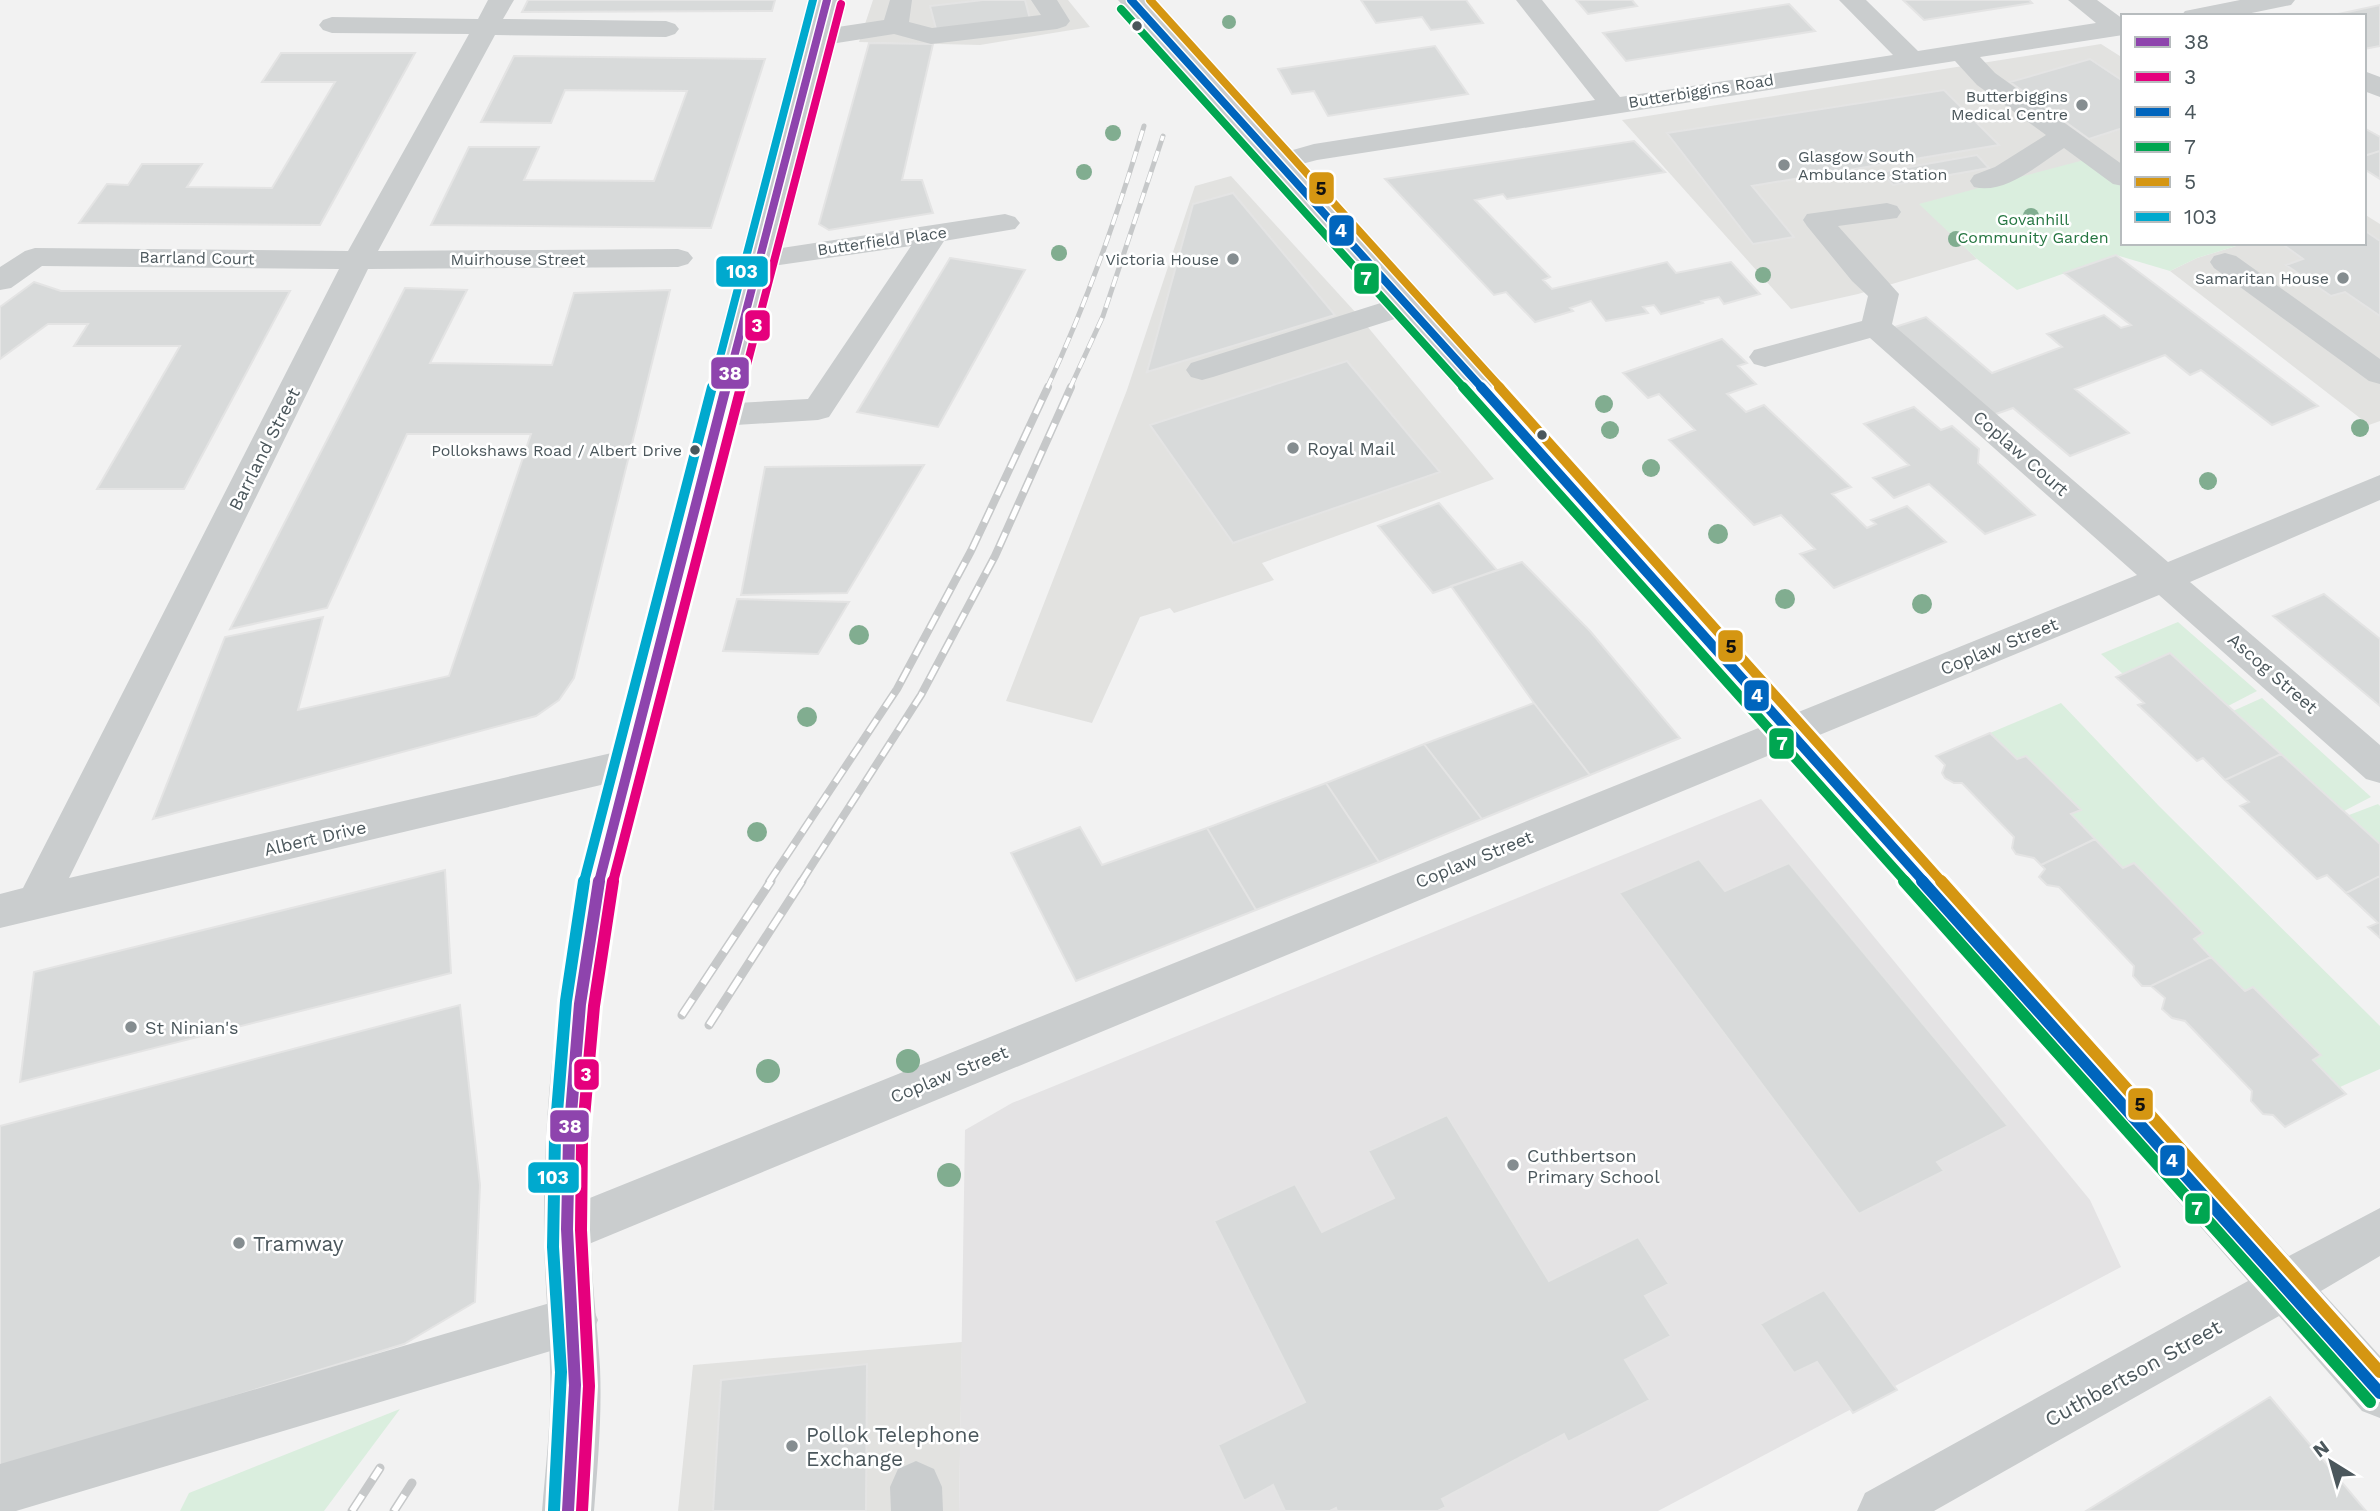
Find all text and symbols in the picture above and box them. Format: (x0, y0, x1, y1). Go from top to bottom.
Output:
legend (2121, 14, 2366, 245)
unlabelled marker (1130, 19, 1144, 33)
text: 38 (2184, 29, 2209, 54)
text: 3 (2184, 64, 2196, 89)
street label: Butterbiggins Road (1627, 70, 1775, 112)
place label: Butterbiggins Medical Centre (1951, 87, 2068, 124)
marker: Butterbiggins Medical Centre (2074, 97, 2090, 113)
text: 4 (2184, 99, 2197, 124)
text: 7 (2184, 134, 2196, 159)
place label: Glasgow South Ambulance Station (1798, 147, 1947, 184)
marker: Glasgow South Ambulance Station (1776, 157, 1792, 173)
text: 5 (2184, 169, 2196, 194)
line badge: 5 (1308, 171, 1335, 205)
text: 5 (1315, 177, 1327, 200)
text: 103 (2184, 204, 2217, 229)
park label: Govanhill Community Garden (1957, 210, 2109, 247)
line badge: 4 (1328, 214, 1355, 247)
text: 4 (1335, 219, 1347, 242)
street label: Butterfield Place (816, 223, 948, 259)
street label: Barrland Court (139, 247, 255, 269)
street label: Muirhouse Street (451, 250, 586, 269)
place label: Victoria House (1105, 250, 1219, 269)
marker: Victoria House (1225, 251, 1241, 267)
line badge: 103 (715, 255, 769, 288)
text: 103 (726, 260, 758, 283)
line badge: 7 (1353, 262, 1380, 295)
text: 7 (1360, 267, 1372, 290)
place label: Samaritan House (2195, 269, 2329, 288)
marker: Samaritan House (2335, 270, 2351, 286)
line badge: 3 (744, 309, 771, 342)
text: 3 (751, 314, 763, 337)
line badge: 38 (710, 356, 750, 390)
text: 38 (718, 362, 742, 385)
street label: Barrland Street (224, 384, 304, 514)
street label: Coplaw Court (1969, 406, 2073, 500)
unlabelled marker (1535, 428, 1549, 442)
place label: Royal Mail (1307, 438, 1396, 459)
marker: Royal Mail (1285, 440, 1301, 456)
place label: Pollokshaws Road / Albert Drive (431, 441, 682, 460)
marker: Pollokshaws Road / Albert Drive (688, 443, 702, 457)
street label: Coplaw Street (1937, 613, 2061, 679)
street label: Ascog Street (2224, 628, 2323, 718)
line badge: 5 (1717, 629, 1744, 663)
text: 5 (1725, 635, 1737, 658)
line badge: 4 (1743, 679, 1770, 712)
text: 4 (1751, 684, 1763, 707)
line badge: 7 (1768, 727, 1795, 760)
text: 7 (1776, 732, 1788, 755)
street label: Albert Drive (262, 816, 368, 860)
street label: Coplaw Street (1412, 826, 1536, 892)
place label: St Ninian's (145, 1017, 239, 1038)
marker: St Ninian's (123, 1019, 139, 1035)
street label: Coplaw Street (887, 1041, 1011, 1107)
line badge: 3 (573, 1058, 600, 1091)
text: 3 (580, 1063, 592, 1086)
line badge: 5 (2127, 1087, 2154, 1121)
text: 5 (2134, 1093, 2146, 1116)
line badge: 38 (549, 1109, 590, 1143)
text: 38 (558, 1115, 582, 1138)
line badge: 4 (2159, 1144, 2186, 1177)
place label: Cuthbertson Primary School (1527, 1145, 1660, 1187)
text: 4 (2166, 1149, 2178, 1172)
marker: Cuthbertson Primary School (1505, 1157, 1521, 1173)
line badge: 103 (527, 1161, 580, 1194)
text: 103 (537, 1166, 569, 1189)
line badge: 7 (2184, 1192, 2211, 1225)
text: 7 (2191, 1197, 2203, 1220)
place label: Tramway (253, 1231, 344, 1256)
marker: Tramway (231, 1235, 247, 1251)
street label: Cuthbertson Street (2040, 1314, 2226, 1432)
place label: Pollok Telephone Exchange (806, 1422, 980, 1471)
north arrow (2296, 1427, 2366, 1497)
text: N (2309, 1435, 2334, 1462)
marker: Pollok Telephone Exchange (784, 1438, 800, 1454)

